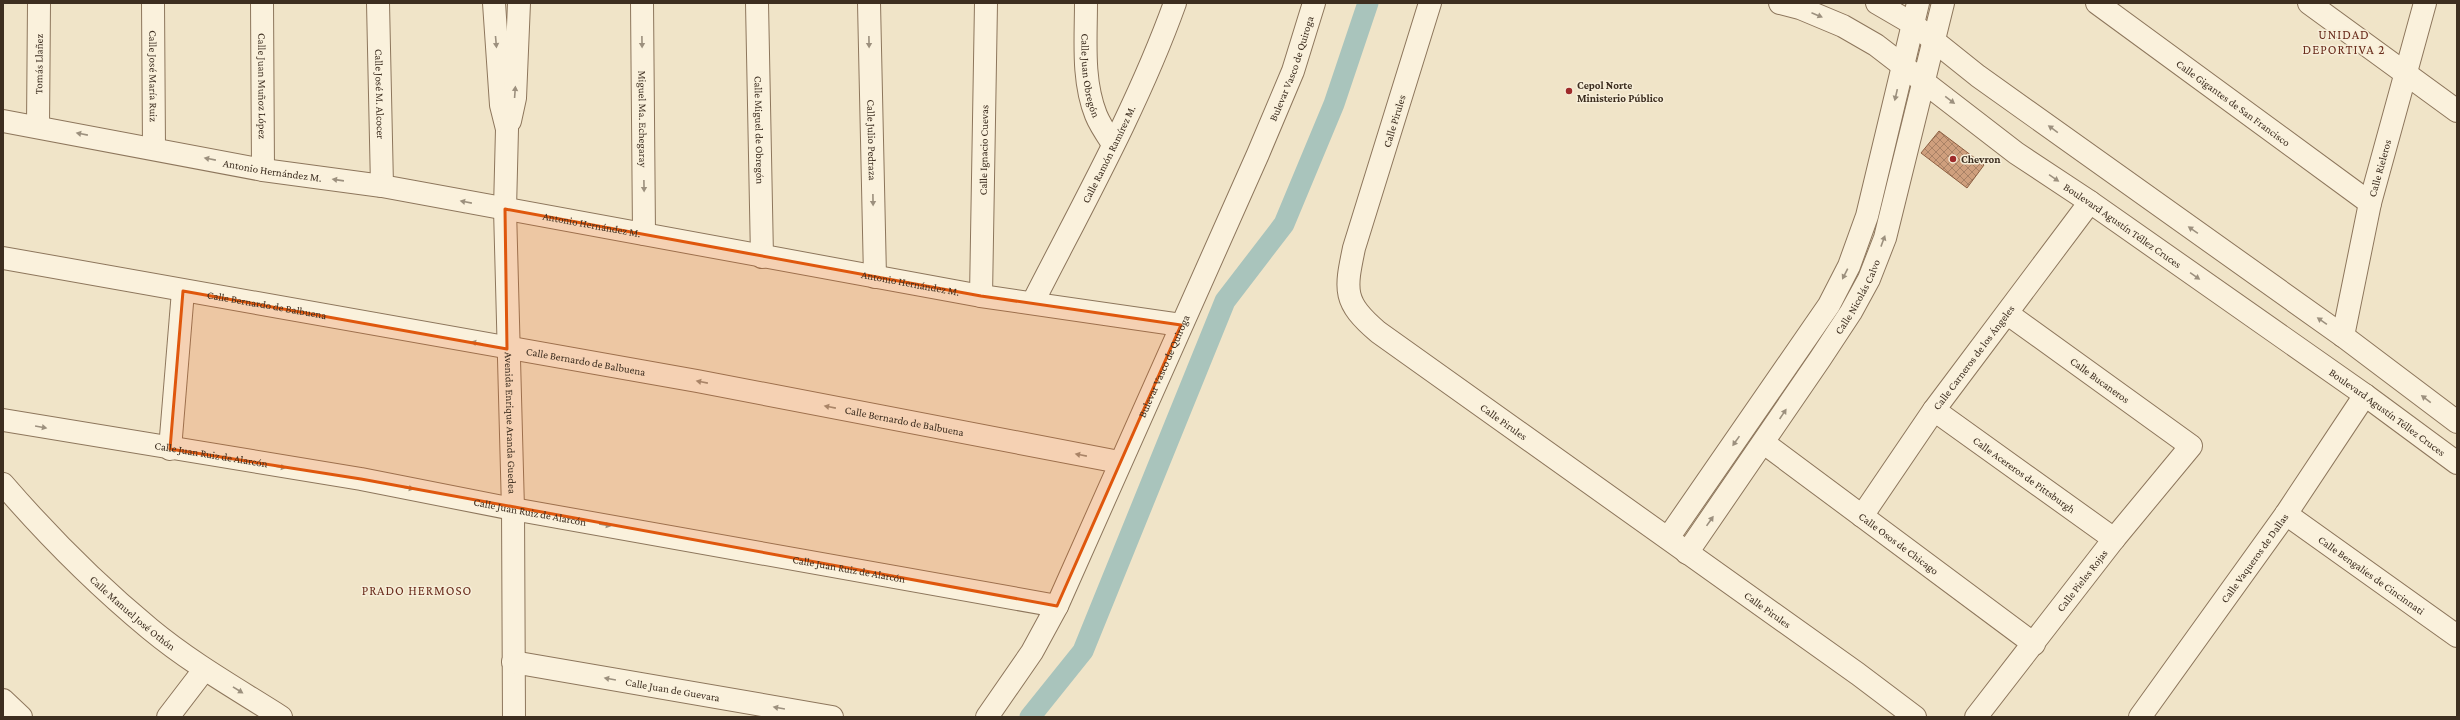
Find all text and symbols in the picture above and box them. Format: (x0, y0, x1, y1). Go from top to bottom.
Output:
one-way arrow (1811, 12, 1823, 19)
street label: Bulevar Vasco de Quiroga (1267, 14, 1316, 123)
district label: UNIDAD DEPORTIVA 2 (2303, 27, 2385, 57)
street label: Calle José María Ruiz (146, 30, 160, 122)
street label: Tomás Llañez (32, 33, 45, 94)
street label: Calle Juan Muñoz López (255, 33, 269, 139)
street label: Calle Juan Obregón (1079, 34, 1102, 119)
one-way arrow (493, 36, 500, 48)
one-way arrow (639, 36, 645, 49)
one-way arrow (866, 36, 872, 49)
street label: Calle José M. Alcocer (373, 49, 387, 139)
street label: Calle Gigantes de San Francisco (2174, 57, 2293, 149)
street label: Miguel Ma. Echegaray (636, 70, 649, 169)
street label: Calle Miguel de Obregón (752, 76, 767, 184)
place label: Cepol Norte Ministerio Público (1577, 79, 1664, 104)
one-way arrow (512, 85, 519, 98)
marker: Cepol Norte Ministerio Público (1564, 86, 1574, 96)
one-way arrow (1893, 89, 1899, 101)
street label: Calle Pirules (1380, 93, 1408, 149)
one-way arrow (1944, 96, 1955, 104)
street label: Calle Julio Pedraza (865, 99, 879, 181)
street label: Calle Ramón Ramírez M. (1079, 103, 1138, 205)
street label: Calle Ignacio Cuevas (977, 105, 990, 195)
one-way arrow (2048, 126, 2058, 134)
one-way arrow (76, 131, 89, 137)
street label: Calle Rieleros (2366, 138, 2393, 198)
place label: Chevron (1961, 153, 2001, 165)
marker: Chevron (1948, 154, 1958, 164)
one-way arrow (204, 156, 216, 162)
street label: Antonio Hernández M. (222, 157, 322, 184)
one-way arrow (2049, 174, 2059, 182)
one-way arrow (332, 177, 344, 183)
one-way arrow (640, 180, 647, 192)
street label: Boulevard Agustín Téllez Cruces (2062, 180, 2184, 270)
one-way arrow (870, 194, 876, 207)
one-way arrow (460, 199, 472, 205)
street label: Antonio Hernández M. (542, 210, 642, 239)
one-way arrow (2187, 226, 2198, 234)
one-way arrow (1881, 235, 1887, 247)
street label: Calle Nicolás Calvo (1832, 257, 1882, 336)
street label: Antonio Hernández M. (860, 268, 961, 298)
one-way arrow (1842, 268, 1849, 280)
one-way arrow (2190, 272, 2200, 280)
street label: Calle Bernardo de Balbuena (206, 288, 328, 321)
street label: Calle Carneros de los Ángeles (1930, 303, 2017, 412)
street label: Bulevar Vasco de Quiroga (1136, 313, 1192, 419)
one-way arrow (2316, 317, 2327, 325)
one-way arrow (471, 340, 484, 346)
street label: Calle Bernardo de Balbuena (525, 345, 647, 378)
street label: Avenida Enrique Aranda Guedea (503, 352, 519, 494)
street label: Calle Bucaneros (2068, 355, 2132, 405)
street label: Boulevard Agustín Téllez Cruces (2327, 366, 2448, 458)
one-way arrow (696, 379, 708, 385)
one-way arrow (2420, 394, 2431, 403)
street label: Calle Pirules (1478, 401, 1530, 442)
one-way arrow (824, 403, 836, 409)
street label: Calle Bernardo de Balbuena (844, 404, 965, 438)
one-way arrow (1779, 408, 1787, 419)
one-way arrow (35, 424, 48, 430)
street label: Calle Acereros de Pittsburgh (1971, 434, 2078, 515)
one-way arrow (1732, 436, 1740, 446)
street label: Calle Juan Ruiz de Alarcón (154, 439, 269, 470)
one-way arrow (1075, 452, 1087, 458)
one-way arrow (274, 464, 286, 470)
one-way arrow (402, 486, 414, 492)
street label: Calle Juan Ruiz de Alarcón (473, 495, 587, 528)
street label: Calle Osos de Chicago (1857, 510, 1941, 577)
street label: Calle Vaqueros de Dallas (2218, 511, 2291, 605)
one-way arrow (1706, 515, 1714, 526)
one-way arrow (599, 523, 611, 529)
street label: Calle Bengalíes de Cincinnati (2316, 533, 2427, 617)
street label: Calle Pieles Rojas (2054, 547, 2110, 614)
street label: Calle Juan Ruiz de Alarcón (792, 553, 906, 585)
street label: Calle Manuel José Othón (88, 573, 178, 653)
district label: PRADO HERMOSO (362, 583, 472, 598)
street label: Calle Pirules (1742, 589, 1793, 630)
one-way arrow (604, 675, 616, 681)
street label: Calle Juan de Guevara (624, 675, 721, 704)
one-way arrow (233, 686, 243, 694)
one-way arrow (773, 705, 785, 711)

